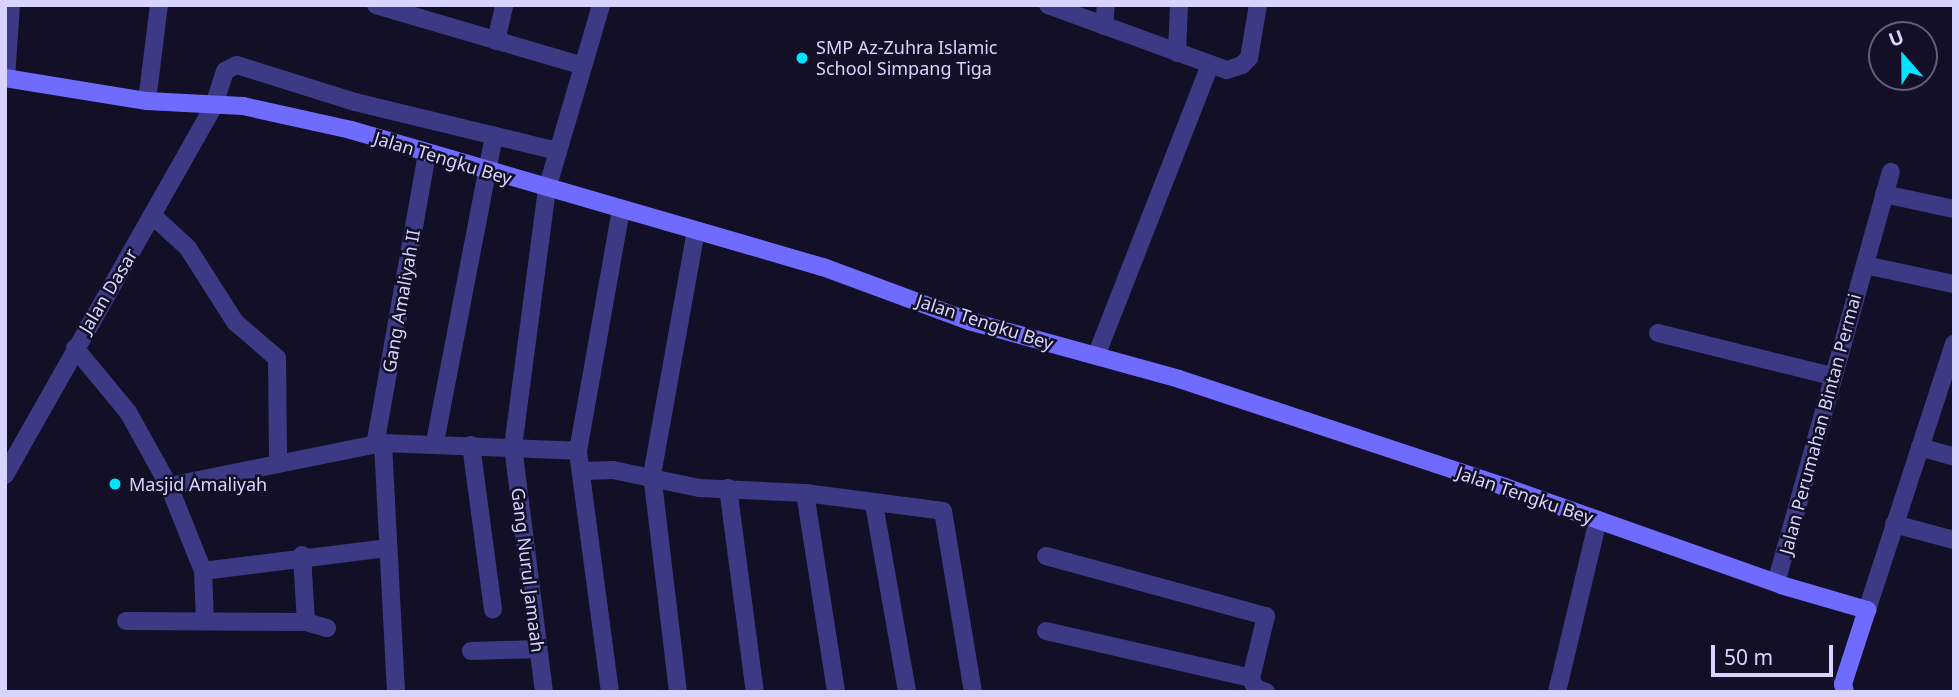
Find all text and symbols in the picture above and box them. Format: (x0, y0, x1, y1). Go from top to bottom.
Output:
north arrow (1868, 21, 1938, 91)
text: U (1885, 24, 1908, 53)
place label: SMP Az-Zuhra Islamic School Simpang Tiga (816, 37, 998, 80)
marker: SMP Az-Zuhra Islamic School Simpang Tiga (794, 50, 810, 66)
street label: Jalan Tengku Bey (372, 127, 514, 189)
street label: Gang Amaliyah II (378, 228, 424, 374)
street label: Jalan Dasar (74, 245, 142, 337)
street label: Jalan Tengku Bey (914, 290, 1056, 354)
street label: Jalan Perumahan Bintan Permai (1775, 291, 1865, 557)
street label: Jalan Tengku Bey (1454, 462, 1596, 528)
place label: Masjid Amaliyah (129, 473, 267, 495)
marker: Masjid Amaliyah (107, 476, 123, 492)
street label: Gang Nurul Jamaah (507, 486, 549, 654)
scale bar (1714, 630, 1836, 674)
text: 50 m (1724, 643, 1773, 671)

